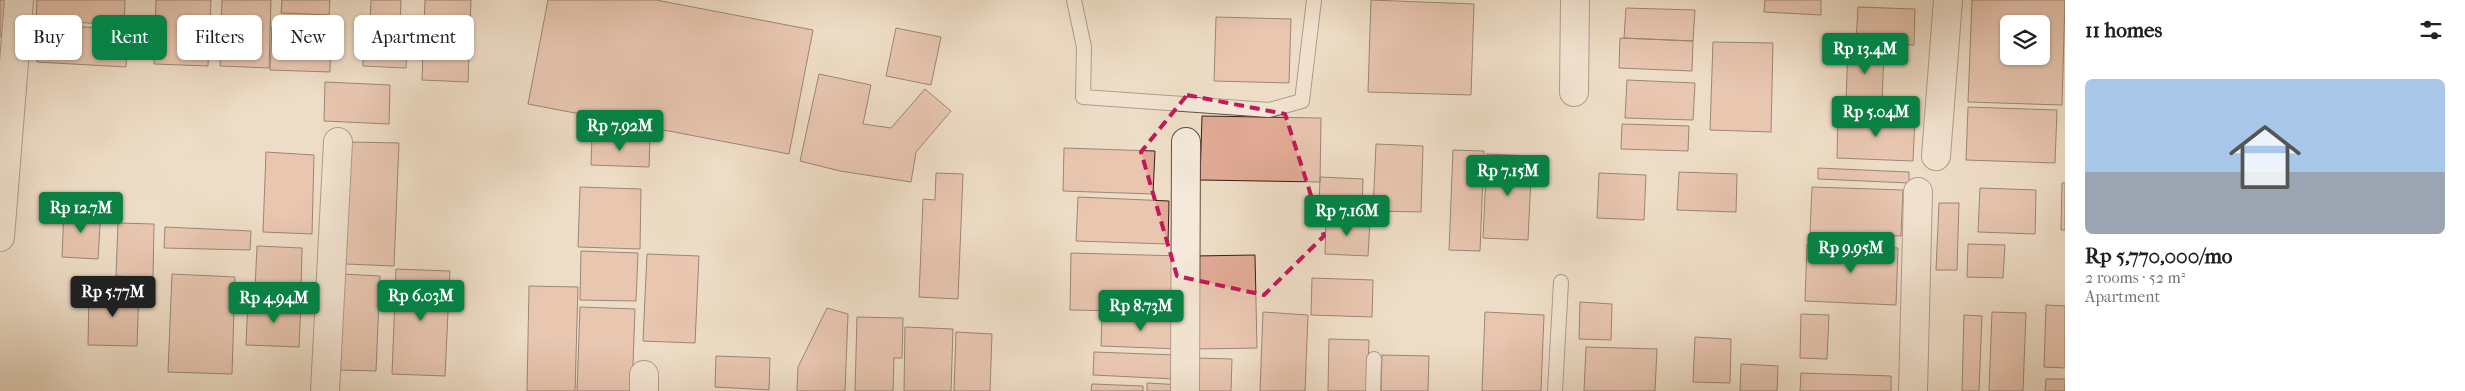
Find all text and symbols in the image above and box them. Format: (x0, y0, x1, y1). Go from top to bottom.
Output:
chip: Buy (15, 15, 82, 60)
chip: Rent (92, 15, 167, 60)
chip: Filters (177, 15, 262, 60)
chip: New (272, 15, 344, 60)
chip: Apartment (354, 15, 474, 60)
map controls (2000, 15, 2050, 65)
button: layers (2000, 15, 2050, 65)
icon: filters (2417, 16, 2445, 44)
text: 11 homes (2085, 18, 2162, 42)
pin: Rp 13.4M (1813, 32, 1917, 75)
text: Rp 13.4M (1833, 39, 1897, 58)
pin: Rp 5.04M (1824, 96, 1928, 138)
text: Rp 5.04M (1843, 102, 1909, 121)
pin: Rp 7.92M (568, 110, 672, 152)
icon: home (2220, 112, 2310, 202)
text: Rp 7.92M (587, 116, 653, 135)
pin: Rp 7.15M (1456, 154, 1560, 197)
text: Rp 7.15M (1477, 161, 1539, 180)
pin: Rp 12.7M (29, 192, 133, 234)
pin: Rp 7.16M (1295, 194, 1399, 237)
text: Rp 12.7M (50, 198, 112, 217)
text: Rp 7.16M (1315, 201, 1379, 220)
pin: Rp 9.95M (1799, 232, 1903, 274)
text: Rp 9.95M (1819, 238, 1883, 257)
text: Rp 5,770,000/mo (2085, 244, 2232, 268)
text: 2 rooms · 52 m² (2085, 268, 2185, 287)
pin: Rp 5.77M (61, 276, 165, 318)
pin: Rp 6.03M (369, 280, 473, 322)
text: Rp 5.77M (82, 282, 144, 301)
pin: Rp 4.94M (222, 282, 326, 324)
text: Rp 6.03M (388, 286, 454, 305)
text: Apartment (2085, 287, 2160, 306)
text: Rp 4.94M (240, 288, 308, 307)
pin: Rp 8.73M (1089, 290, 1193, 332)
text: Rp 8.73M (1110, 296, 1172, 315)

